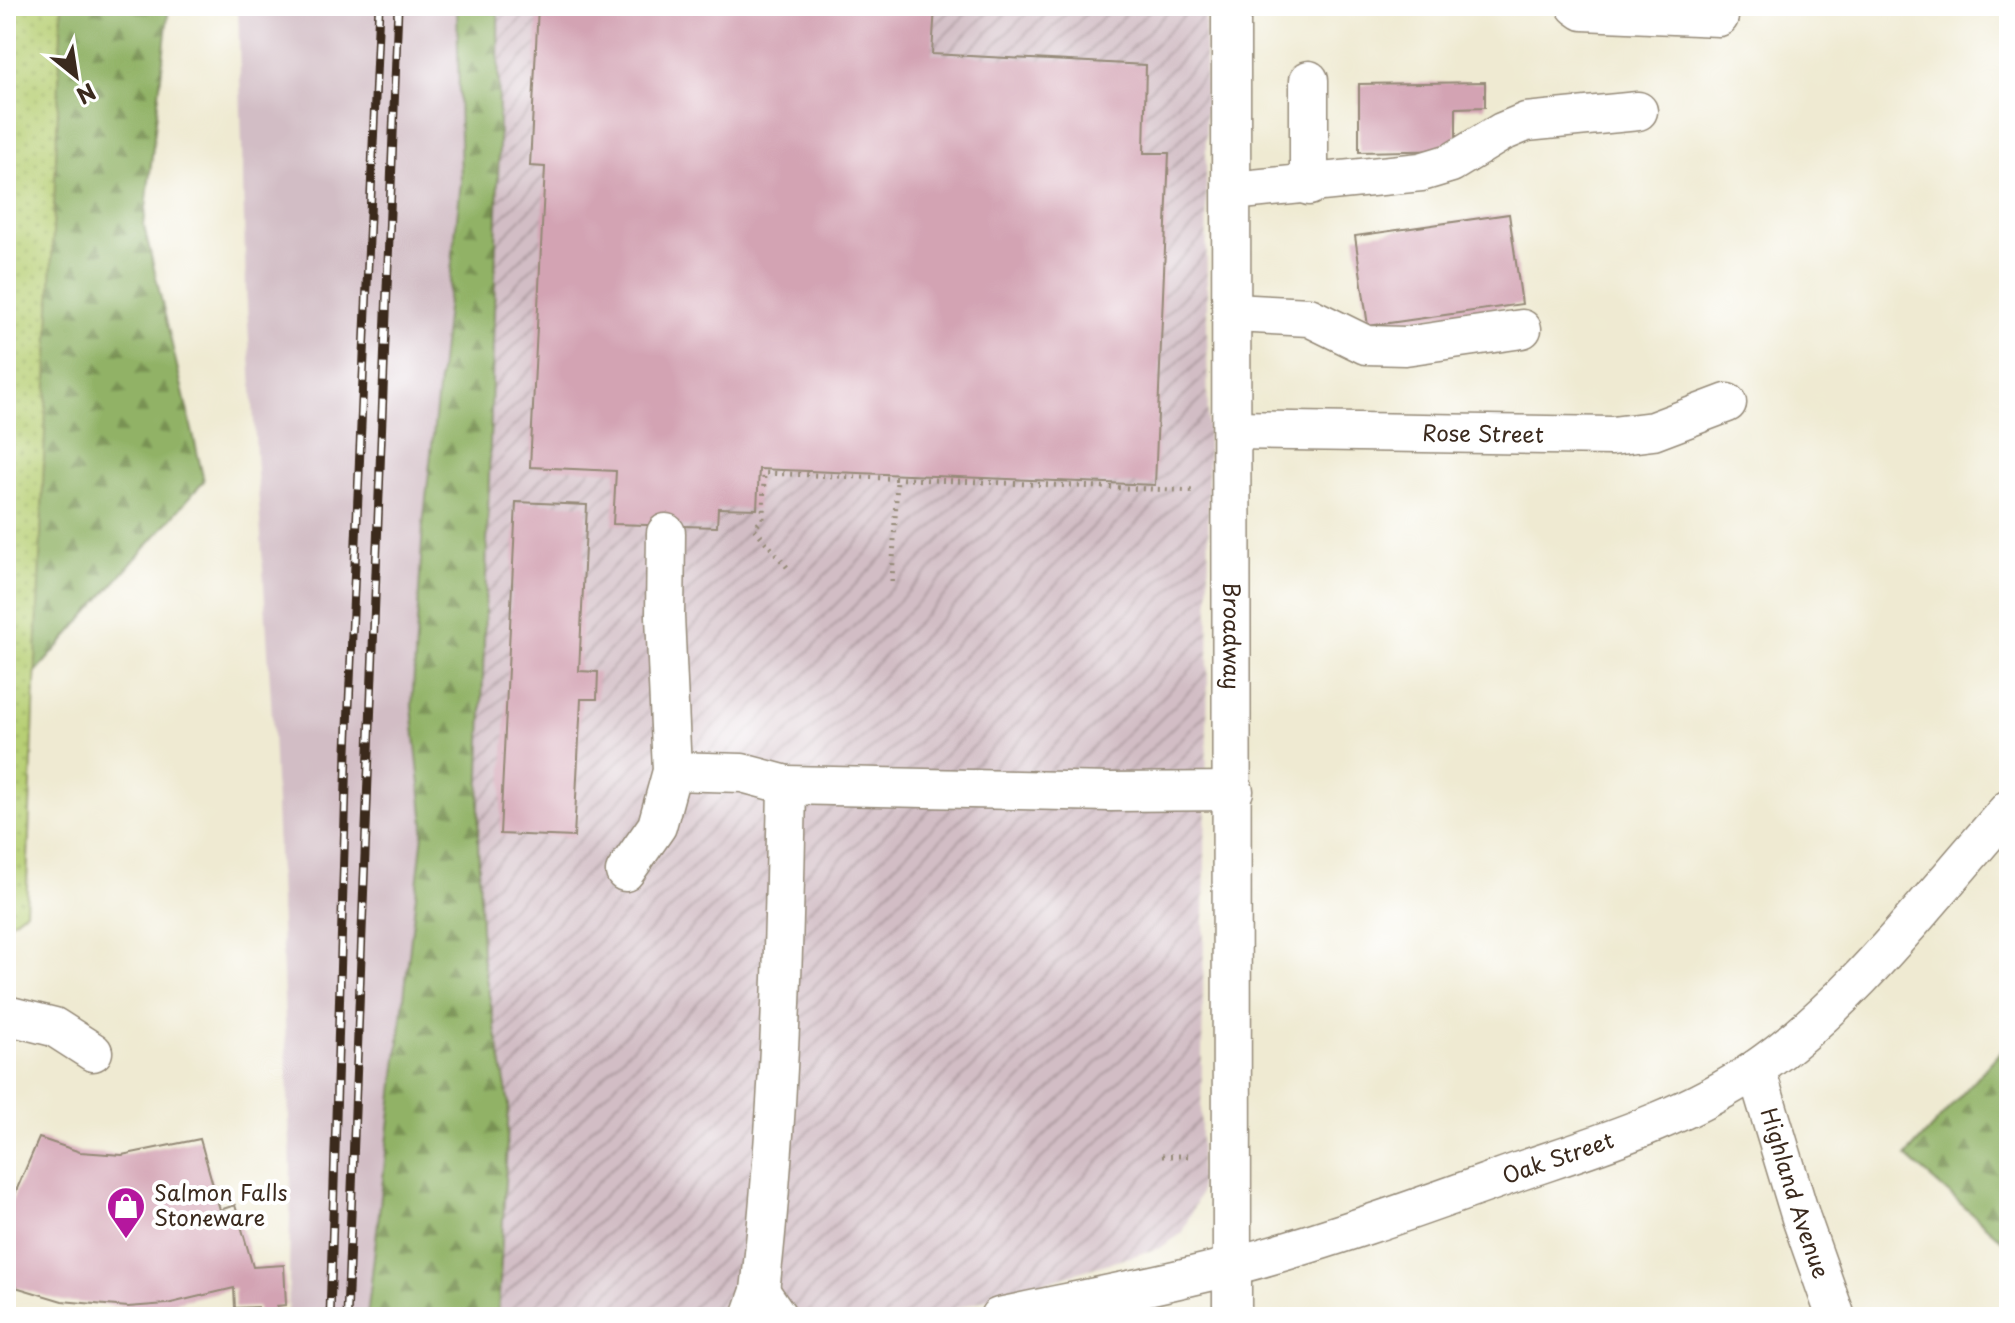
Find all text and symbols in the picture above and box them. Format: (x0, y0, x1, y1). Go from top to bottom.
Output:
north arrow (36, 36, 116, 116)
text: N (71, 76, 103, 113)
street label: Rose Street (1422, 415, 1544, 450)
street label: Broadway (1216, 582, 1250, 690)
street label: Highland Avenue (1754, 1103, 1839, 1282)
street label: Oak Street (1497, 1122, 1618, 1191)
place label: Salmon Falls Stoneware (154, 1175, 287, 1233)
shop icon: Salmon Falls Stoneware (105, 1185, 147, 1240)

